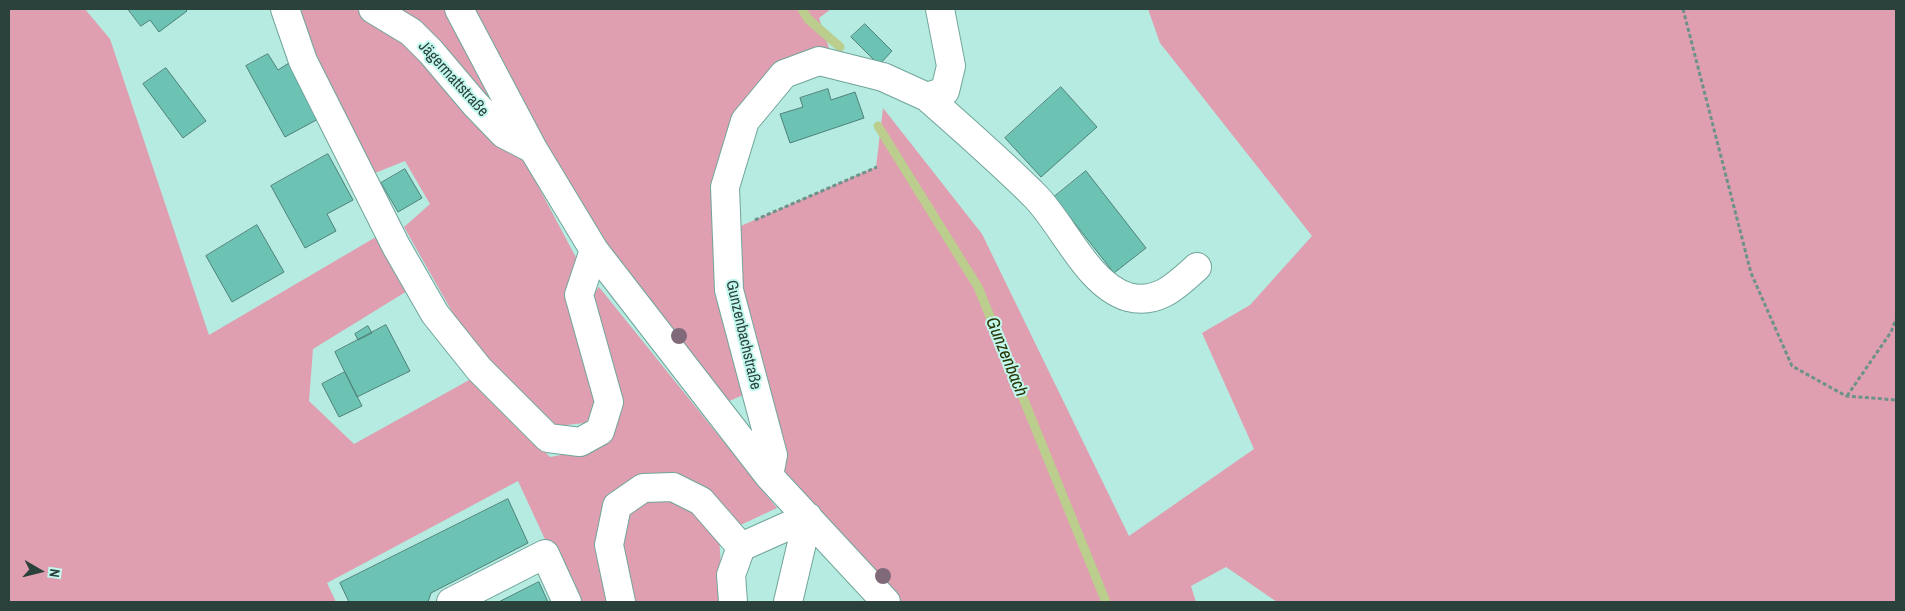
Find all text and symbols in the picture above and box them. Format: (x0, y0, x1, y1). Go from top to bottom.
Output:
street label: Jägermattstraße (414, 37, 492, 121)
street label: Gunzenbachstraße (721, 278, 765, 392)
water label: Gunzenbach (980, 314, 1032, 400)
north arrow (15, 546, 65, 596)
text: N (45, 568, 64, 578)

